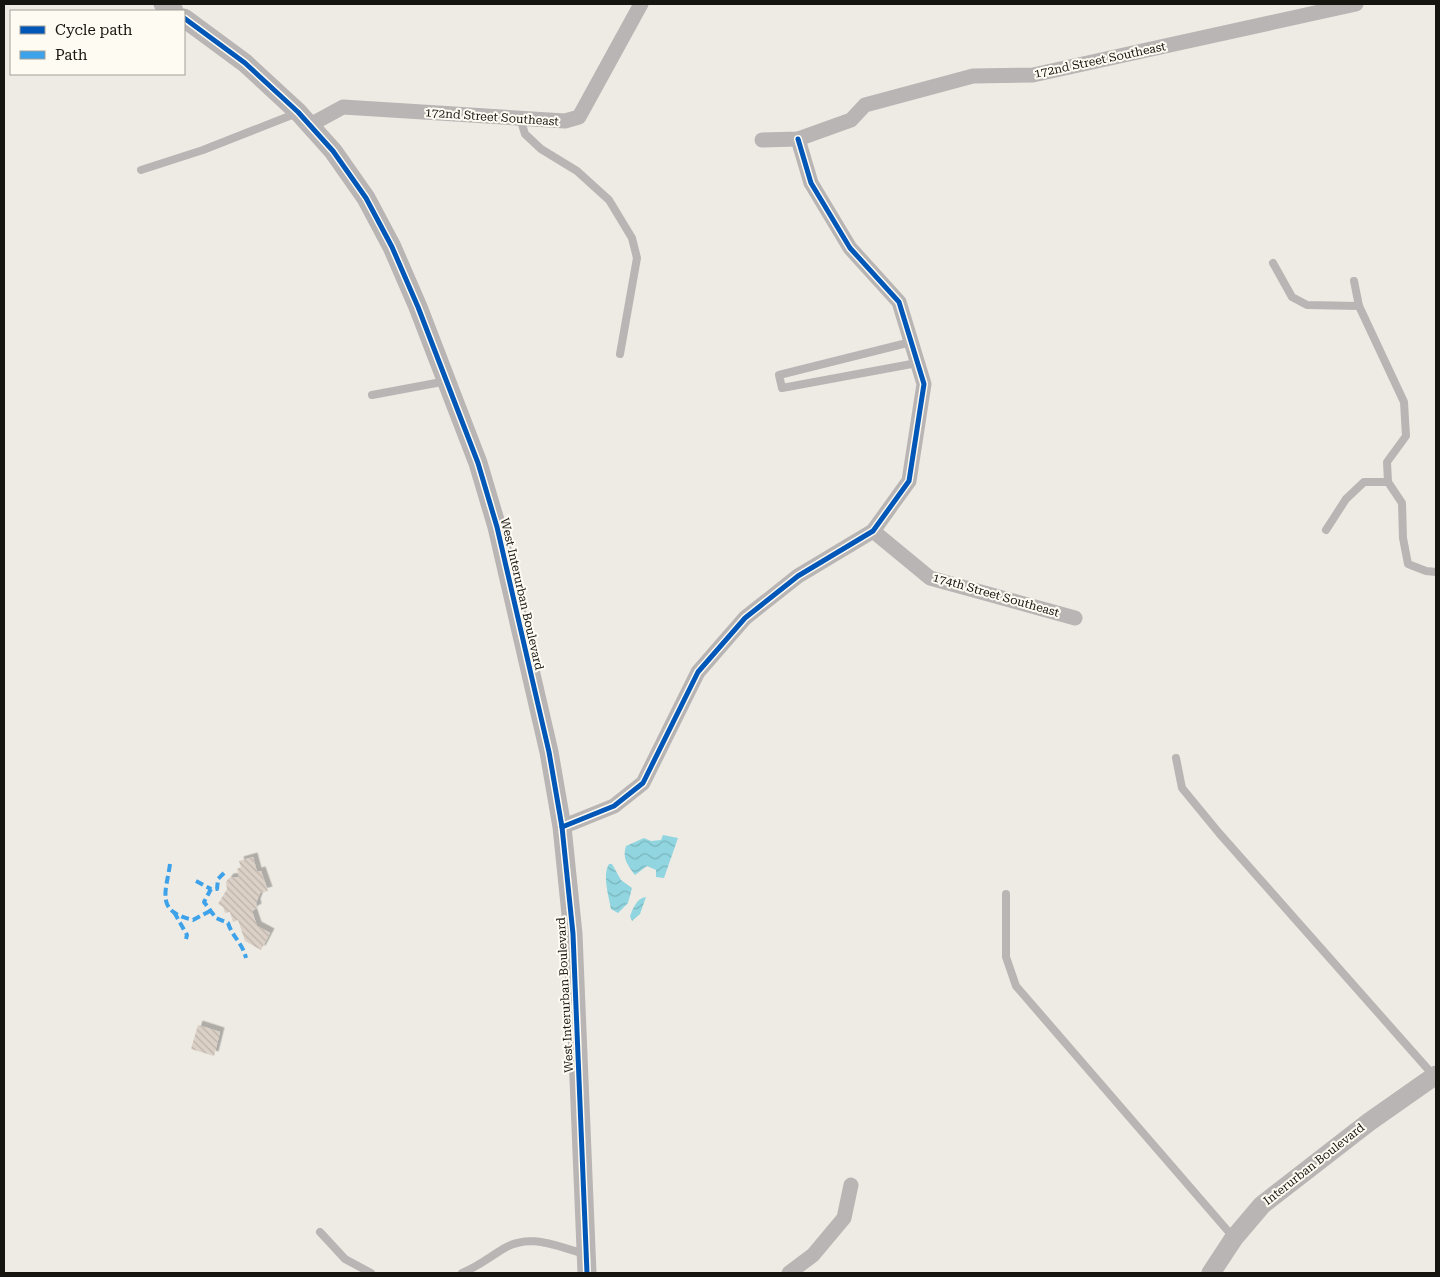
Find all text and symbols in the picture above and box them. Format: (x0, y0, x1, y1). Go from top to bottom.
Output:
legend (10, 10, 185, 75)
text: Cycle path (55, 21, 133, 39)
street label: 172nd Street Southeast (1033, 39, 1168, 81)
text: Path (55, 46, 88, 64)
street label: 172nd Street Southeast (425, 105, 560, 129)
street label: West Interurban Boulevard (498, 517, 546, 672)
street label: 174th Street Southeast (931, 570, 1061, 620)
street label: West Interurban Boulevard (554, 917, 576, 1073)
street label: Interurban Boulevard (1261, 1120, 1368, 1208)

